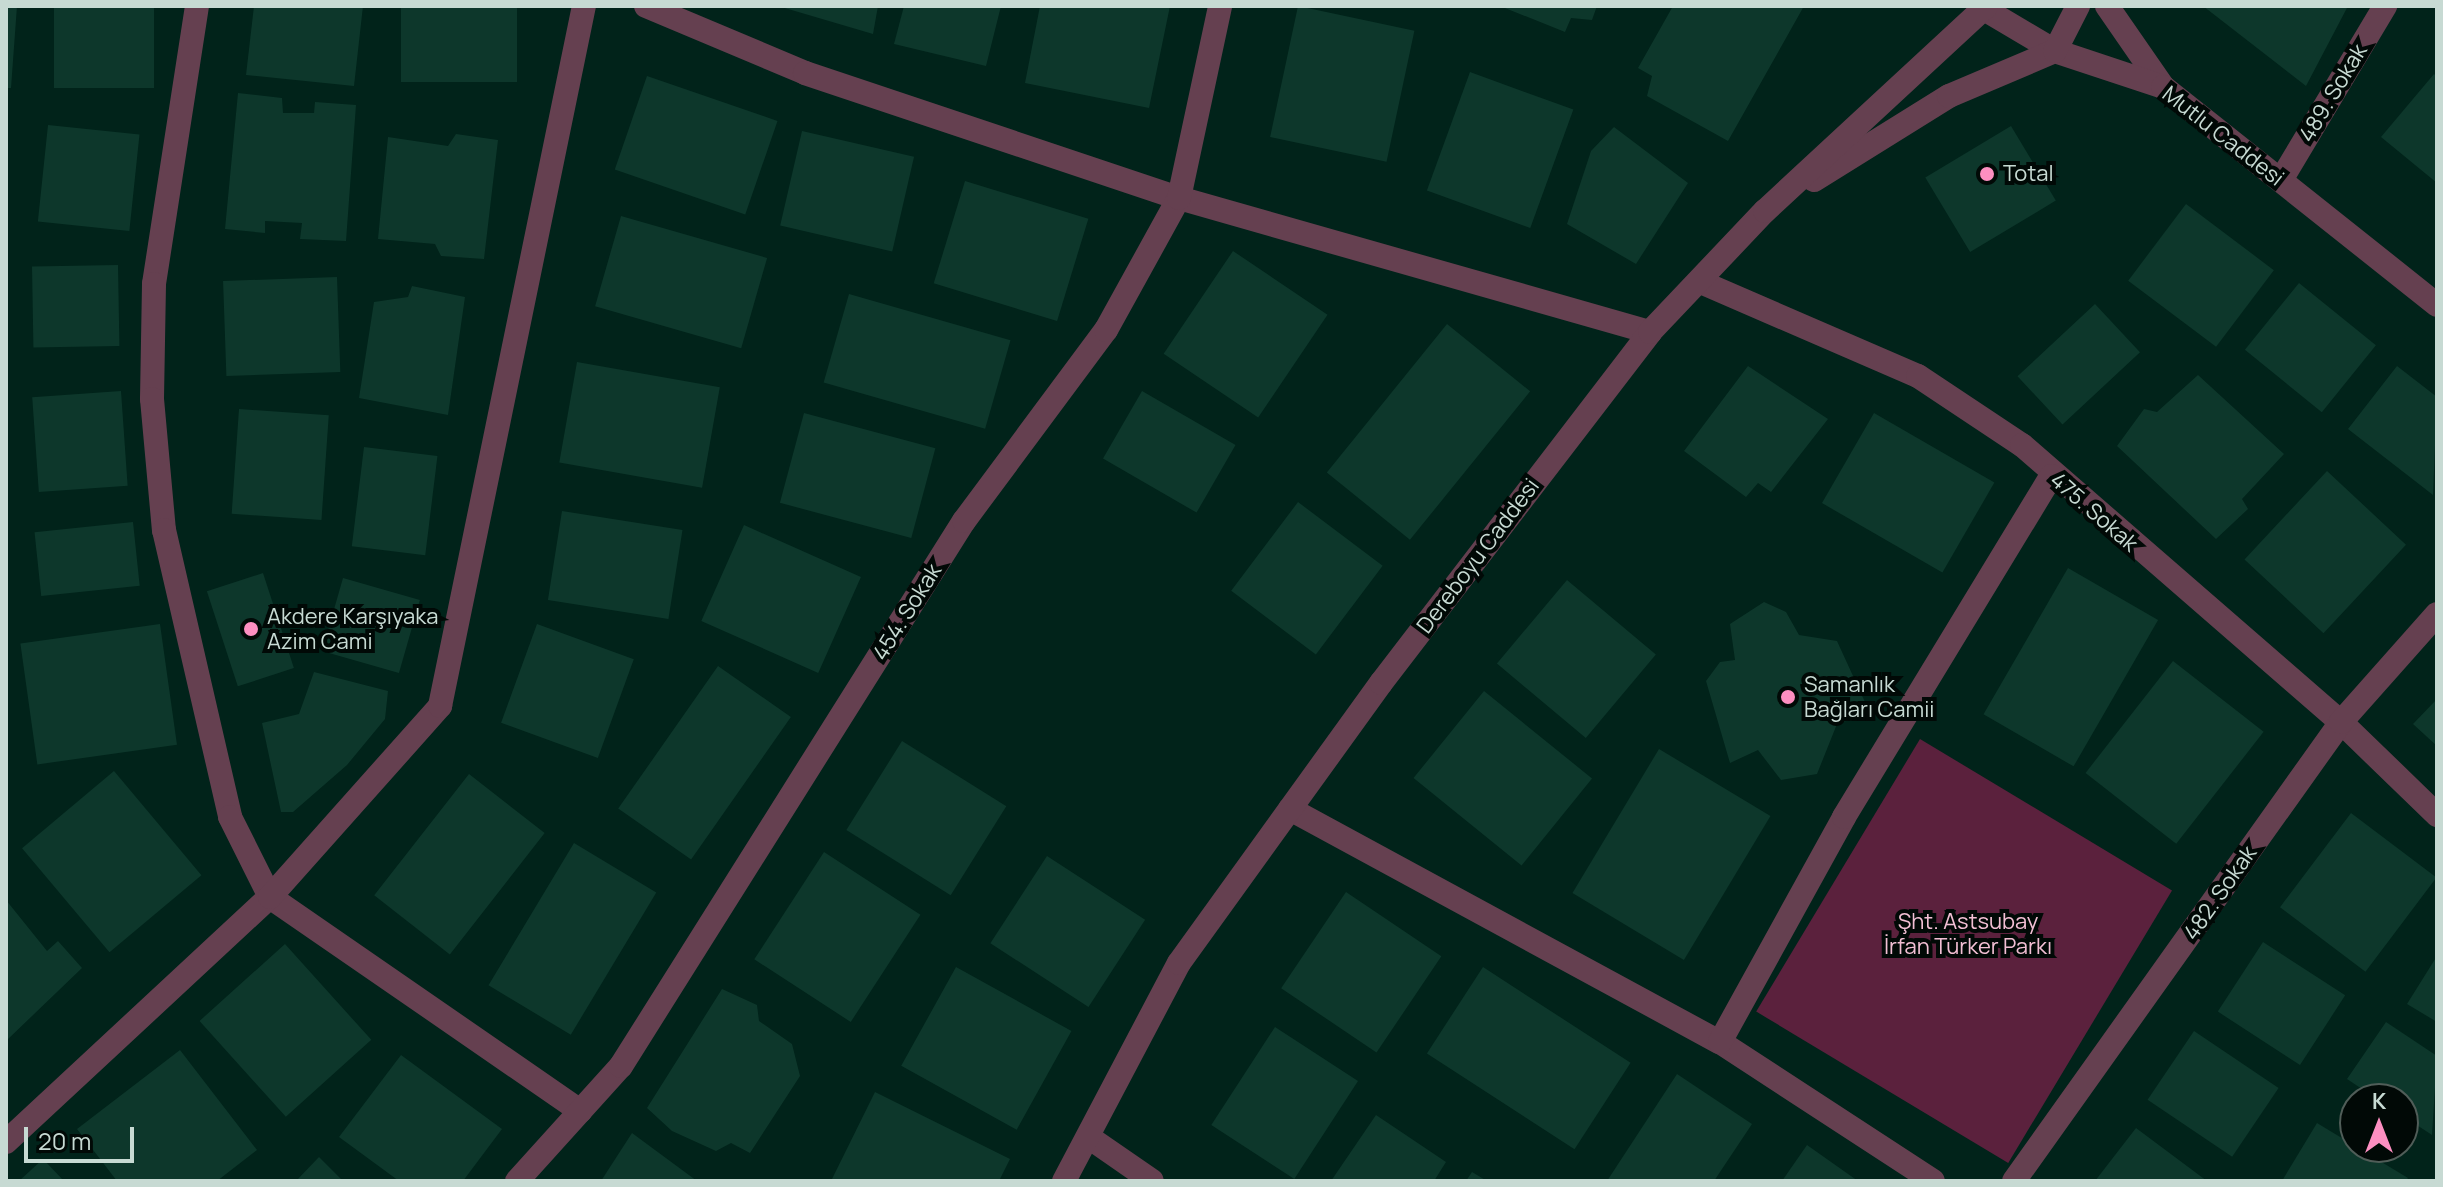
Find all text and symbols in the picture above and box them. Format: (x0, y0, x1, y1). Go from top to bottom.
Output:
street label: 489. Sokak (2293, 39, 2373, 147)
street label: Mutlu Caddesi (2157, 80, 2289, 192)
place label: Total (2003, 161, 2054, 187)
marker: Total (1978, 165, 1996, 183)
street label: 475. Sokak (2045, 467, 2143, 557)
street label: Dereboyu Caddesi (1411, 474, 1545, 638)
street label: 454. Sokak (867, 559, 947, 665)
place label: Akdere Karşıyaka Azim Cami (267, 603, 438, 654)
marker: Akdere Karşıyaka Azim Cami (242, 620, 260, 638)
place label: Samanlık Bağları Camii (1804, 671, 1934, 722)
marker: Samanlık Bağları Camii (1779, 688, 1797, 706)
street label: 482. Sokak (2178, 841, 2262, 945)
park label: Şht. Astsubay İrfan Türker Parkı (1884, 908, 2052, 960)
north arrow (2339, 1083, 2419, 1163)
text: K (2372, 1086, 2386, 1116)
scale bar (28, 1111, 138, 1161)
text: 20 m (38, 1124, 91, 1157)

